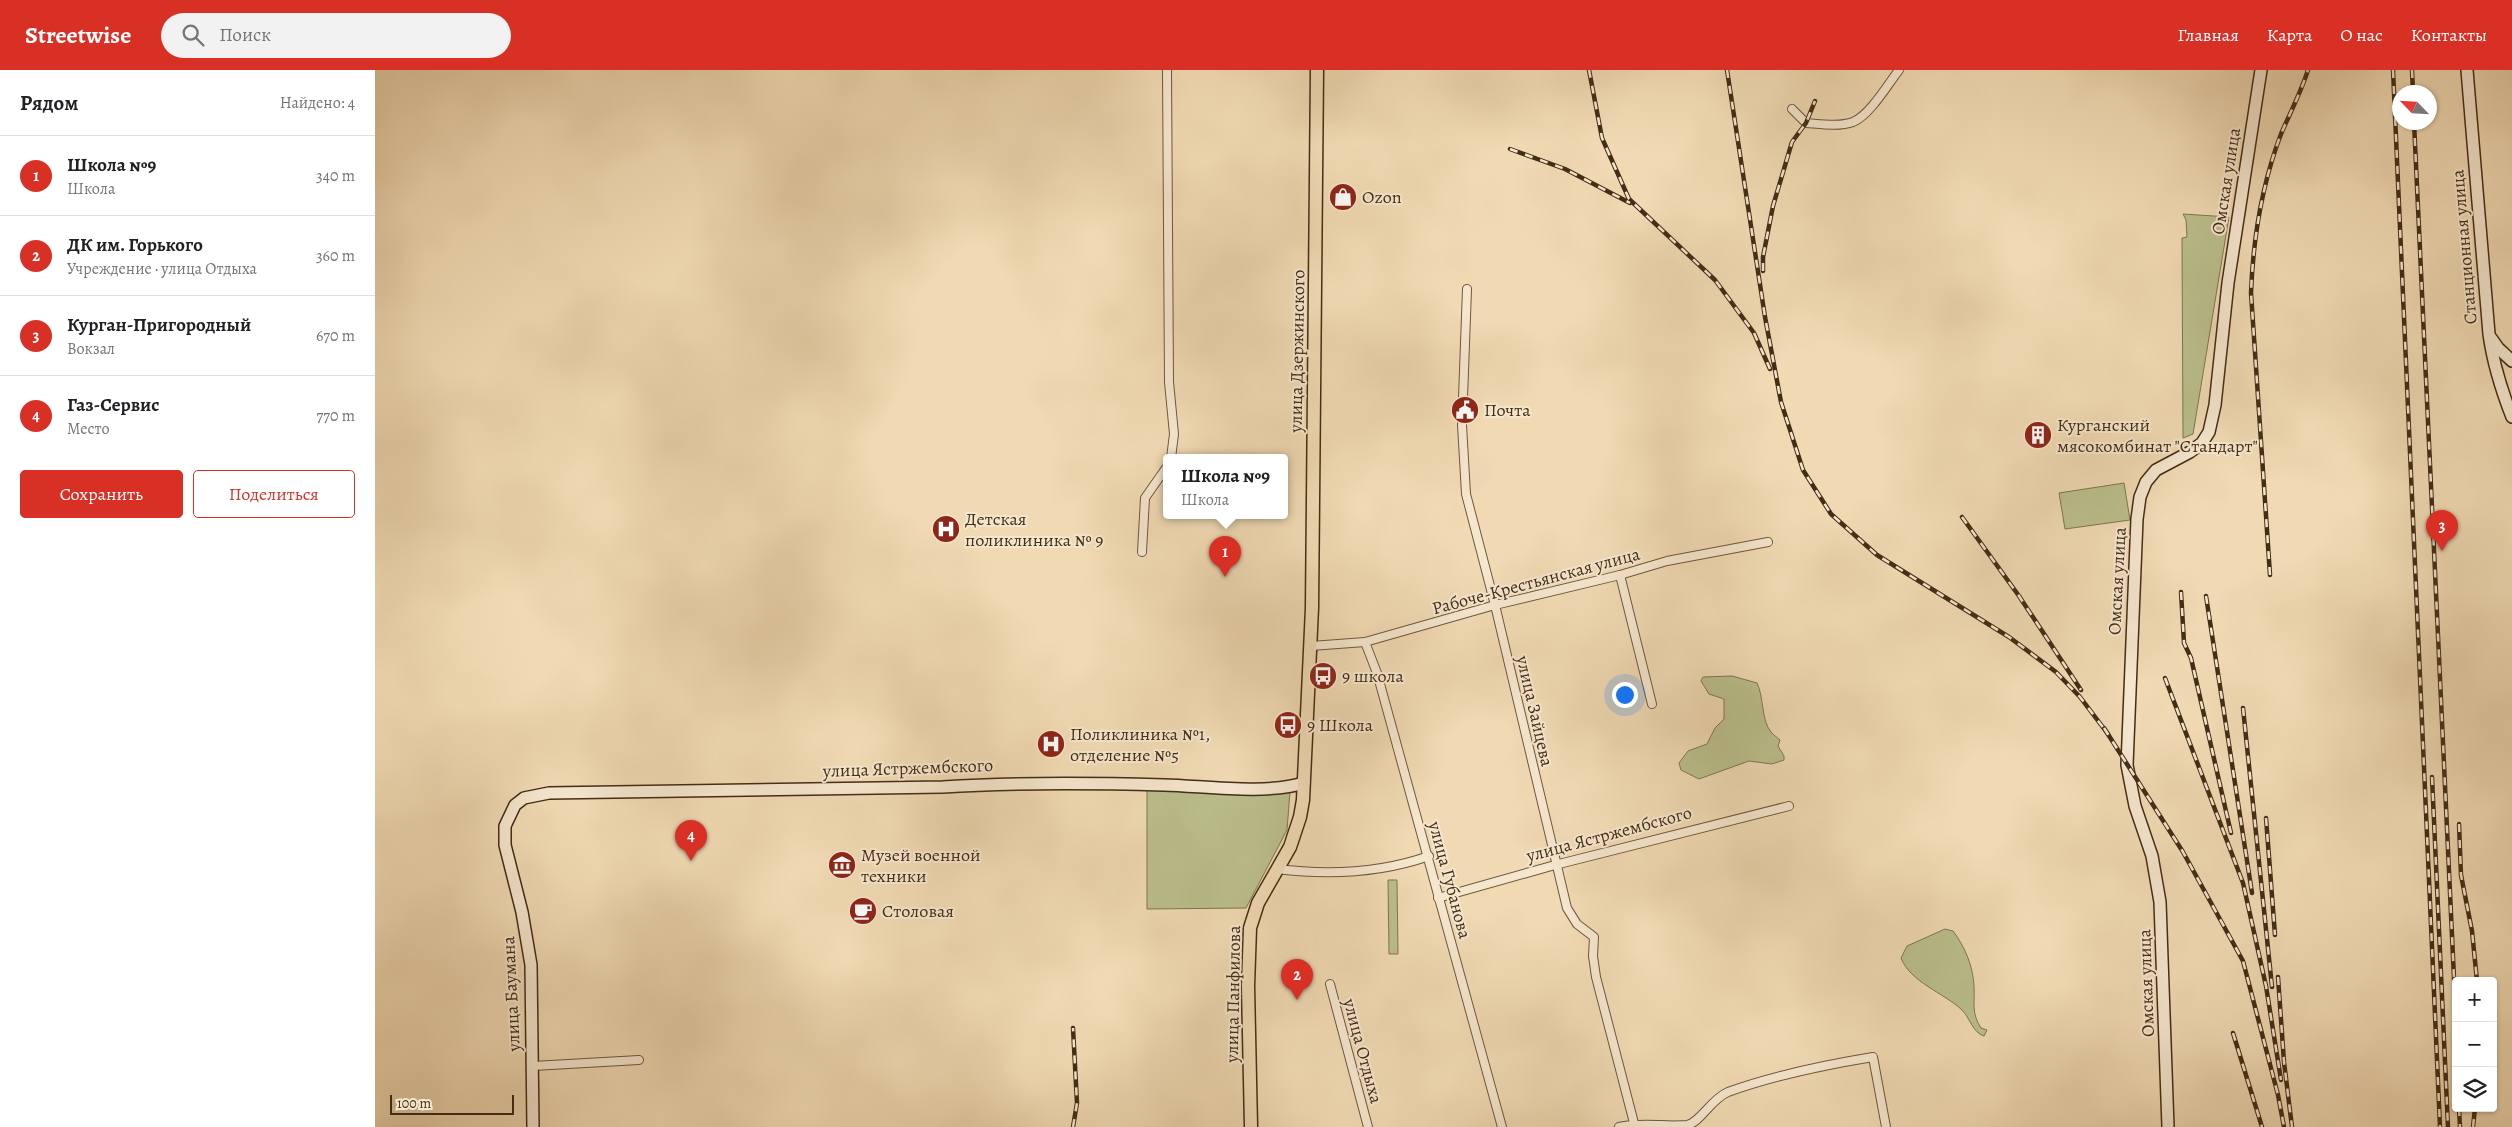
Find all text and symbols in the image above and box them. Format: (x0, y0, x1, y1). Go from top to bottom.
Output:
search box (161, 13, 511, 58)
text: Streetwise (25, 19, 131, 51)
icon: search (179, 21, 207, 49)
text: Поиск (219, 22, 271, 48)
text: Главная (2178, 23, 2239, 47)
text: Карта (2267, 23, 2312, 47)
text: О нас (2340, 23, 2383, 47)
text: Контакты (2411, 23, 2487, 47)
north arrow (2392, 85, 2437, 130)
text: Рядом (20, 89, 78, 117)
text: Найдено: 4 (280, 92, 355, 114)
street label: Омская улица (2206, 125, 2246, 236)
text: Школа №9 (67, 152, 156, 178)
text: 1 (33, 165, 39, 187)
text: 340 m (316, 165, 355, 187)
street label: Станционная улица (2445, 168, 2483, 325)
text: Школа (67, 178, 115, 200)
shop icon: Ozon (1328, 182, 1358, 212)
place label: Ozon (1362, 185, 1402, 209)
text: ДК им. Горького (67, 232, 203, 258)
text: 2 (32, 245, 40, 267)
text: 360 m (316, 245, 355, 267)
text: Учреждение · улица Отдыха (67, 258, 257, 280)
street label: улица Дзержинского (1284, 269, 1310, 434)
text: Курган-Пригородный (67, 312, 251, 338)
text: 3 (33, 325, 39, 347)
text: 670 m (316, 325, 355, 347)
text: Вокзал (67, 338, 115, 360)
text: Газ-Сервис (67, 392, 160, 418)
public building icon: Почта (1450, 395, 1480, 425)
place label: Почта (1484, 398, 1531, 422)
text: 4 (32, 405, 40, 427)
text: 770 m (317, 405, 355, 427)
place label: Курганский мясокомбинат "Стандарт" (2057, 413, 2258, 458)
text: Место (67, 418, 110, 440)
building icon: Курганский мясокомбинат "Стандарт" (2023, 420, 2053, 450)
popup (1163, 454, 1288, 519)
text: Школа №9 (1181, 463, 1270, 489)
button: Сохранить (20, 470, 183, 518)
button: Поделиться (193, 470, 355, 518)
text: Школа (1181, 489, 1229, 511)
place label: Детская поликлиника № 9 (965, 507, 1103, 552)
pin: 3 (2426, 510, 2458, 551)
hospital icon: Детская поликлиника № 9 (931, 514, 961, 544)
street label: Омская улица (2102, 526, 2132, 635)
pin: 1 (1209, 536, 1241, 577)
street label: Рабоче-Крестьянская улица (1429, 541, 1643, 620)
street label: улица Зайцева (1510, 652, 1560, 769)
bus stop icon: 9 школа (1308, 661, 1338, 691)
place label: 9 школа (1342, 664, 1405, 688)
your location (1612, 682, 1638, 708)
bus stop icon: 9 Школа (1273, 710, 1303, 740)
place label: 9 Школа (1307, 713, 1374, 737)
place label: Поликлиника №1, отделение №5 (1070, 722, 1210, 767)
hospital icon: Поликлиника №1, отделение №5 (1036, 729, 1066, 759)
street label: улица Ястржембского (821, 753, 994, 783)
street label: улица Ястржембского (1523, 800, 1694, 868)
street label: улица Губанова (1423, 818, 1477, 942)
pin: 4 (675, 820, 707, 861)
place label: Музей военной техники (861, 843, 981, 888)
museum icon: Музей военной техники (827, 850, 857, 880)
cafe icon: Столовая (848, 896, 878, 926)
place label: Столовая (882, 899, 954, 923)
street label: улица Панфилова (1220, 925, 1246, 1064)
street label: Омская улица (2132, 928, 2160, 1037)
street label: улица Баумана (496, 935, 526, 1053)
pin: 2 (1281, 959, 1313, 1000)
map controls (2452, 977, 2497, 1112)
button: + (2452, 977, 2497, 1022)
street label: улица Отдыха (1337, 995, 1389, 1107)
button: − (2452, 1022, 2497, 1067)
button: layers (2452, 1067, 2497, 1112)
scale bar (390, 1092, 514, 1115)
text: 100 m (397, 1094, 431, 1113)

